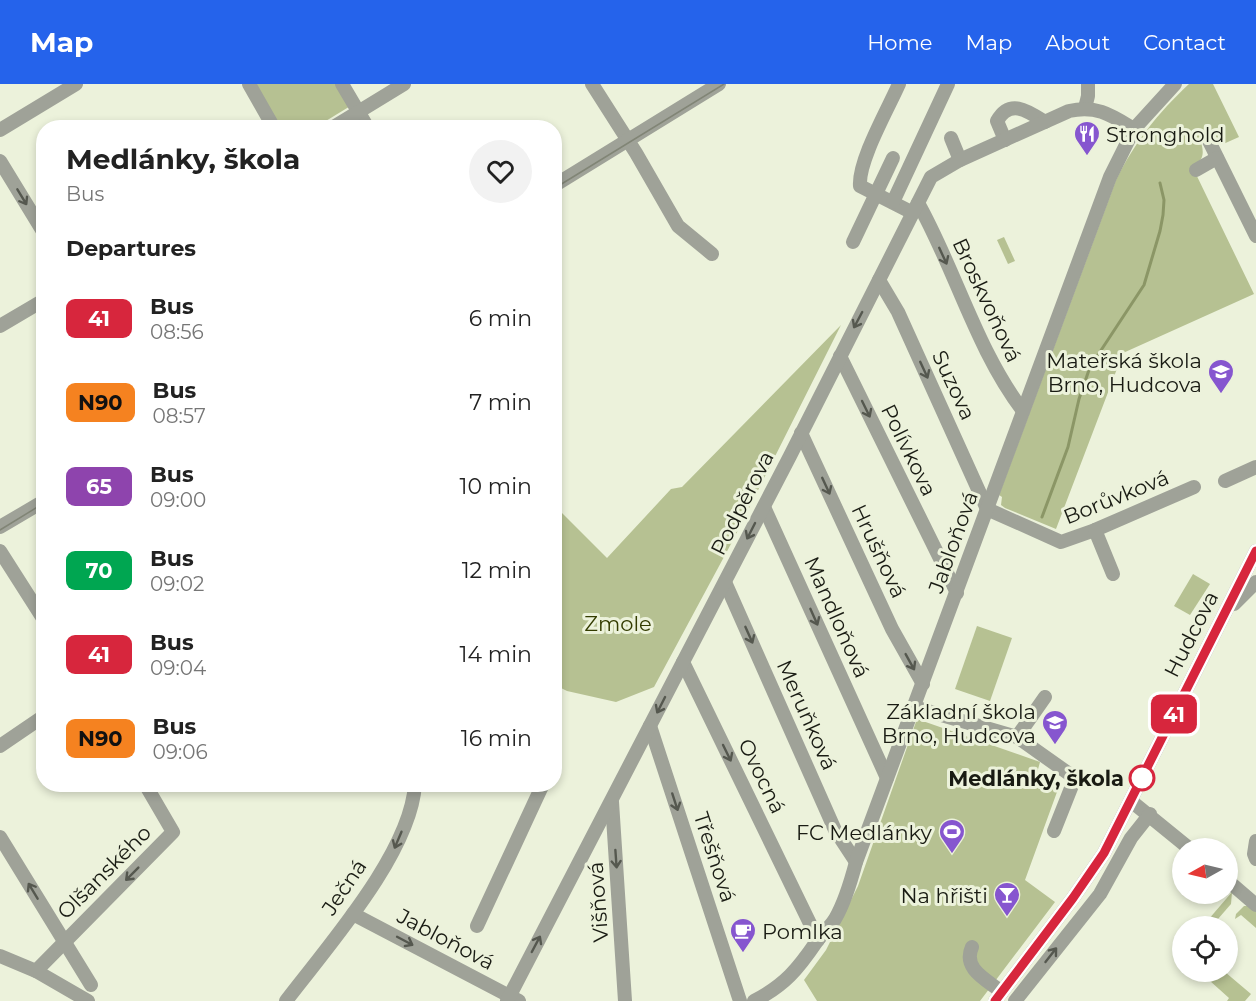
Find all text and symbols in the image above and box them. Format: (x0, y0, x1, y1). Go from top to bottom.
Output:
text: Map (30, 25, 93, 59)
text: Home (867, 30, 932, 55)
text: Map (965, 30, 1012, 55)
text: About (1045, 30, 1110, 55)
text: Contact (1143, 30, 1226, 55)
restaurant icon: Stronghold (1072, 119, 1102, 157)
place label: Stronghold (1106, 122, 1225, 147)
button: heart (469, 140, 532, 203)
text: Medlánky, škola (66, 142, 300, 176)
text: Bus (66, 182, 104, 206)
one-way arrow (16, 188, 28, 205)
street label: Broskvoňová (947, 234, 1027, 366)
text: Departures (66, 235, 196, 262)
one-way arrow (938, 246, 949, 265)
text: Bus (150, 293, 194, 320)
text: 6 min (469, 305, 532, 332)
text: 41 (88, 306, 110, 331)
one-way arrow (852, 311, 864, 328)
text: 08:56 (150, 320, 204, 344)
street label: Suzova (927, 346, 981, 424)
place label: Mateřská škola Brno, Hudcova (1046, 348, 1202, 397)
school or university icon: Mateřská škola Brno, Hudcova (1206, 357, 1236, 395)
one-way arrow (919, 360, 930, 379)
text: Bus (153, 377, 196, 404)
text: 7 min (469, 389, 532, 416)
text: N90 (78, 390, 123, 415)
one-way arrow (860, 399, 872, 417)
street label: Polívkova (876, 400, 942, 500)
text: 08:57 (153, 404, 206, 428)
street label: Podpěrova (705, 447, 779, 559)
text: Bus (150, 461, 194, 488)
street label: Borůvková (1060, 465, 1172, 529)
text: 10 min (460, 473, 532, 500)
text: 65 (86, 474, 112, 499)
one-way arrow (820, 477, 832, 495)
text: 09:00 (150, 488, 206, 512)
street label: Jabloňová (923, 488, 983, 597)
street label: Hrušňová (846, 500, 912, 602)
one-way arrow (745, 522, 756, 540)
text: Bus (150, 545, 194, 572)
street label: Mandloňová (799, 552, 875, 682)
text: 12 min (462, 557, 532, 584)
text: 70 (86, 558, 112, 583)
text: 09:02 (150, 572, 204, 596)
street label: Hudcova (1159, 587, 1223, 681)
one-way arrow (809, 608, 820, 626)
park label: Zmole (584, 611, 652, 636)
one-way arrow (744, 626, 755, 644)
text: Bus (150, 629, 194, 656)
text: 14 min (460, 641, 532, 668)
text: 41 (88, 642, 110, 667)
one-way arrow (904, 653, 916, 670)
text: 09:04 (150, 656, 206, 680)
street label: Meruňková (772, 656, 842, 774)
line badge: 41 (1147, 694, 1201, 734)
one-way arrow (655, 695, 667, 713)
place label: Základní škola Brno, Hudcova (882, 699, 1036, 748)
text: 41 (1163, 702, 1185, 727)
school or university icon: Základní škola Brno, Hudcova (1040, 708, 1070, 746)
text: Bus (153, 713, 196, 740)
text: 16 min (461, 725, 532, 752)
text: N90 (78, 726, 123, 751)
street label: Ovocná (733, 734, 791, 818)
text: 09:06 (153, 740, 208, 764)
one-way arrow (722, 743, 734, 761)
marker: Medlánky, škola (1129, 765, 1155, 791)
place label: Medlánky, škola (948, 766, 1124, 791)
one-way arrow (670, 792, 681, 811)
street label: Třešňová (689, 809, 741, 905)
sports icon: FC Medlánky (937, 817, 967, 855)
street label: Olšanského (52, 820, 156, 924)
place label: FC Medlánky (796, 820, 933, 845)
one-way arrow (392, 830, 403, 849)
north arrow (1172, 838, 1238, 904)
map controls (1172, 838, 1238, 982)
one-way arrow (610, 848, 621, 868)
street label: Ječná (316, 854, 372, 920)
street label: Višňová (583, 861, 613, 943)
one-way arrow (124, 866, 139, 881)
bar icon: Na hřišti (992, 880, 1022, 918)
one-way arrow (27, 883, 39, 900)
place label: Na hřišti (901, 883, 988, 908)
street label: Jabloňová (392, 903, 499, 975)
cafe icon: Pomlka (728, 916, 758, 954)
button: locate (1172, 916, 1238, 982)
place label: Pomlka (762, 919, 843, 944)
one-way arrow (395, 936, 413, 947)
one-way arrow (531, 936, 542, 954)
one-way arrow (1045, 947, 1058, 963)

